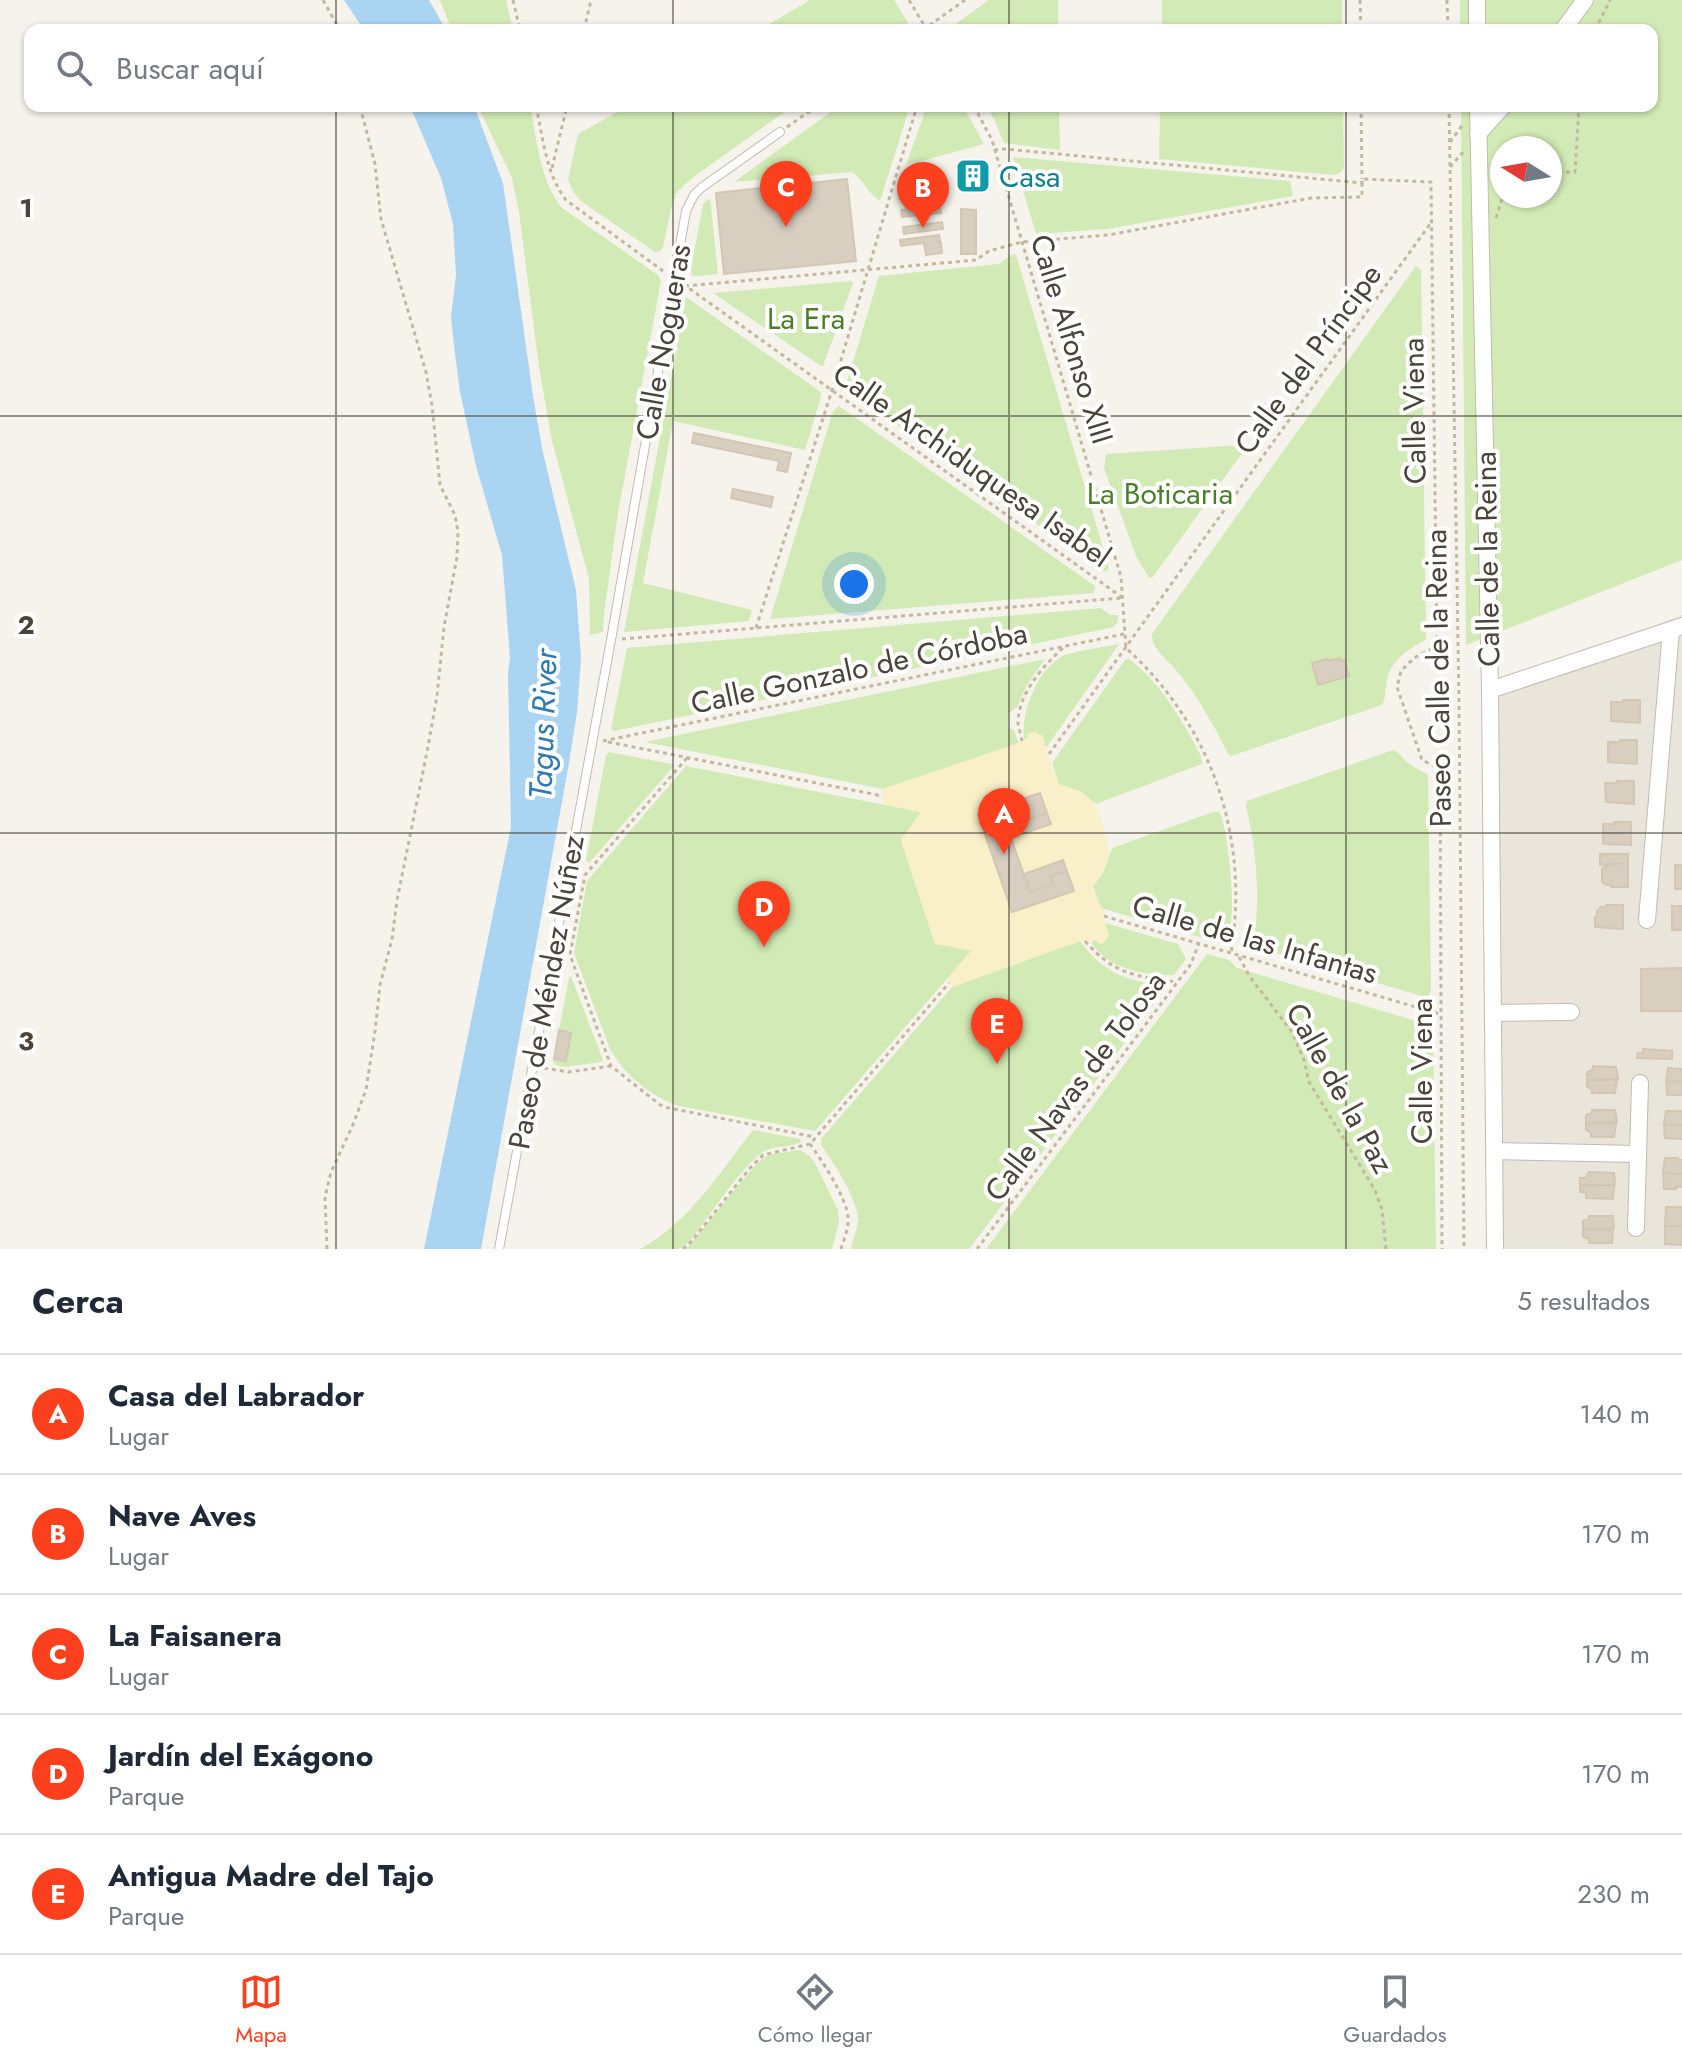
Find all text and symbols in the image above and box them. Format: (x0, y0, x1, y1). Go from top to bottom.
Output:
search box (24, 24, 1658, 112)
icon: search (52, 46, 96, 90)
text: Buscar aquí (116, 47, 264, 90)
north arrow (1490, 136, 1562, 208)
place label: Casa (999, 155, 1061, 198)
building icon: Casa (954, 157, 992, 195)
pin: C (760, 161, 812, 227)
pin: B (897, 162, 949, 228)
text: 1 (19, 189, 33, 227)
street label: Calle Alfonso XIII (1020, 229, 1124, 449)
street label: Calle Nogueras (625, 241, 701, 443)
street label: Calle del Príncipe (1224, 255, 1392, 463)
park label: La Era (767, 297, 845, 340)
street label: Calle Viena (1391, 337, 1437, 485)
street label: Calle Archiduquesa Isabel (824, 353, 1120, 577)
street label: Calle de la Reina (1464, 451, 1510, 667)
park label: La Boticaria (1087, 472, 1233, 515)
street label: Paseo Calle de la Reina (1414, 529, 1462, 827)
your location (834, 564, 874, 604)
text: 2 (17, 606, 35, 644)
street label: Calle Gonzalo de Córdoba (687, 611, 1031, 725)
water label: Tagus River (517, 646, 569, 800)
pin: A (978, 788, 1030, 854)
street label: Paseo de Méndez Núñez (497, 831, 595, 1153)
pin: D (738, 881, 790, 947)
street label: Calle de las Infantas (1128, 883, 1382, 995)
street label: Calle Navas de Tolosa (974, 962, 1176, 1210)
street label: Calle de la Paz (1275, 995, 1405, 1181)
pin: E (971, 998, 1023, 1064)
street label: Calle Viena (1400, 998, 1443, 1144)
text: 3 (18, 1022, 34, 1060)
text: Cerca (32, 1277, 124, 1326)
text: 5 resultados (1517, 1282, 1650, 1320)
text: Casa del Labrador (108, 1374, 364, 1417)
text: A (48, 1395, 68, 1433)
text: 140 m (1579, 1395, 1650, 1433)
text: Lugar (108, 1417, 169, 1455)
text: Nave Aves (108, 1494, 256, 1537)
text: B (49, 1515, 67, 1553)
text: 170 m (1581, 1515, 1650, 1553)
text: Lugar (108, 1537, 169, 1575)
text: La Faisanera (108, 1614, 282, 1657)
text: C (49, 1635, 67, 1673)
text: 170 m (1581, 1635, 1650, 1673)
text: Lugar (108, 1657, 169, 1695)
text: Jardín del Exágono (108, 1734, 374, 1777)
text: D (48, 1755, 68, 1793)
text: 170 m (1581, 1755, 1650, 1793)
text: Parque (108, 1777, 184, 1815)
text: Antigua Madre del Tajo (108, 1854, 434, 1897)
text: E (50, 1875, 66, 1913)
text: 230 m (1577, 1875, 1650, 1913)
text: Parque (108, 1897, 184, 1935)
tab: Mapa (235, 1970, 287, 2050)
tab: Cómo llegar (758, 1970, 873, 2050)
tab: Guardados (1343, 1970, 1447, 2050)

